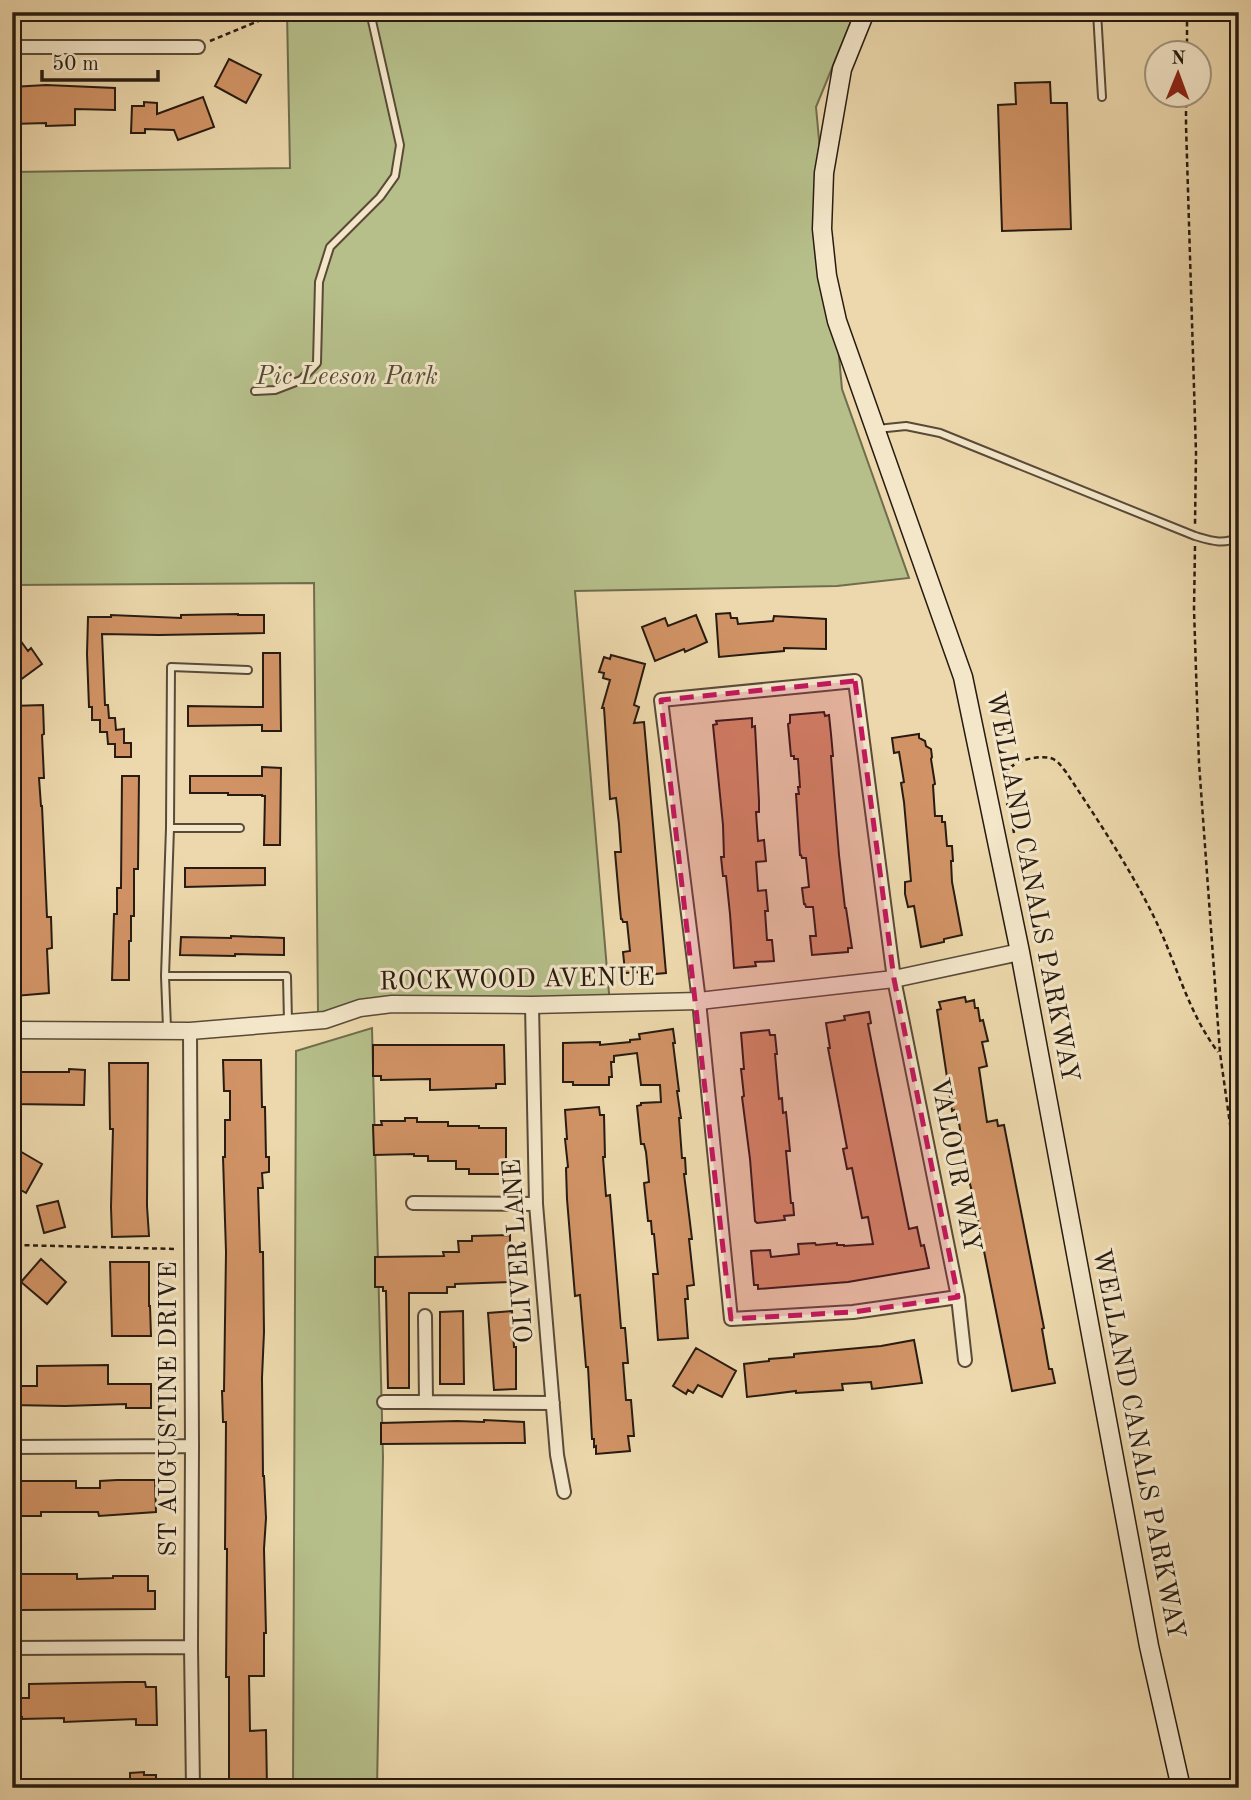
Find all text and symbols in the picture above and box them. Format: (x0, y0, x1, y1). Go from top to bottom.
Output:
scale bar (42, 38, 158, 82)
north arrow (1142, 38, 1212, 108)
text: N (1171, 50, 1186, 69)
text: 50 m (52, 54, 99, 75)
park label: Pic Leeson Park (255, 364, 438, 390)
street label: WELLAND CANALS PARKWAY (981, 689, 1083, 1085)
street label: ROCKWOOD AVENUE (379, 965, 655, 995)
street label: VALOUR WAY (925, 1076, 985, 1254)
street label: OLIVER LANE (500, 1158, 538, 1344)
street label: WELLAND CANALS PARKWAY (1087, 1246, 1189, 1642)
street label: ST AUGUSTINE DRIVE (156, 1261, 182, 1557)

